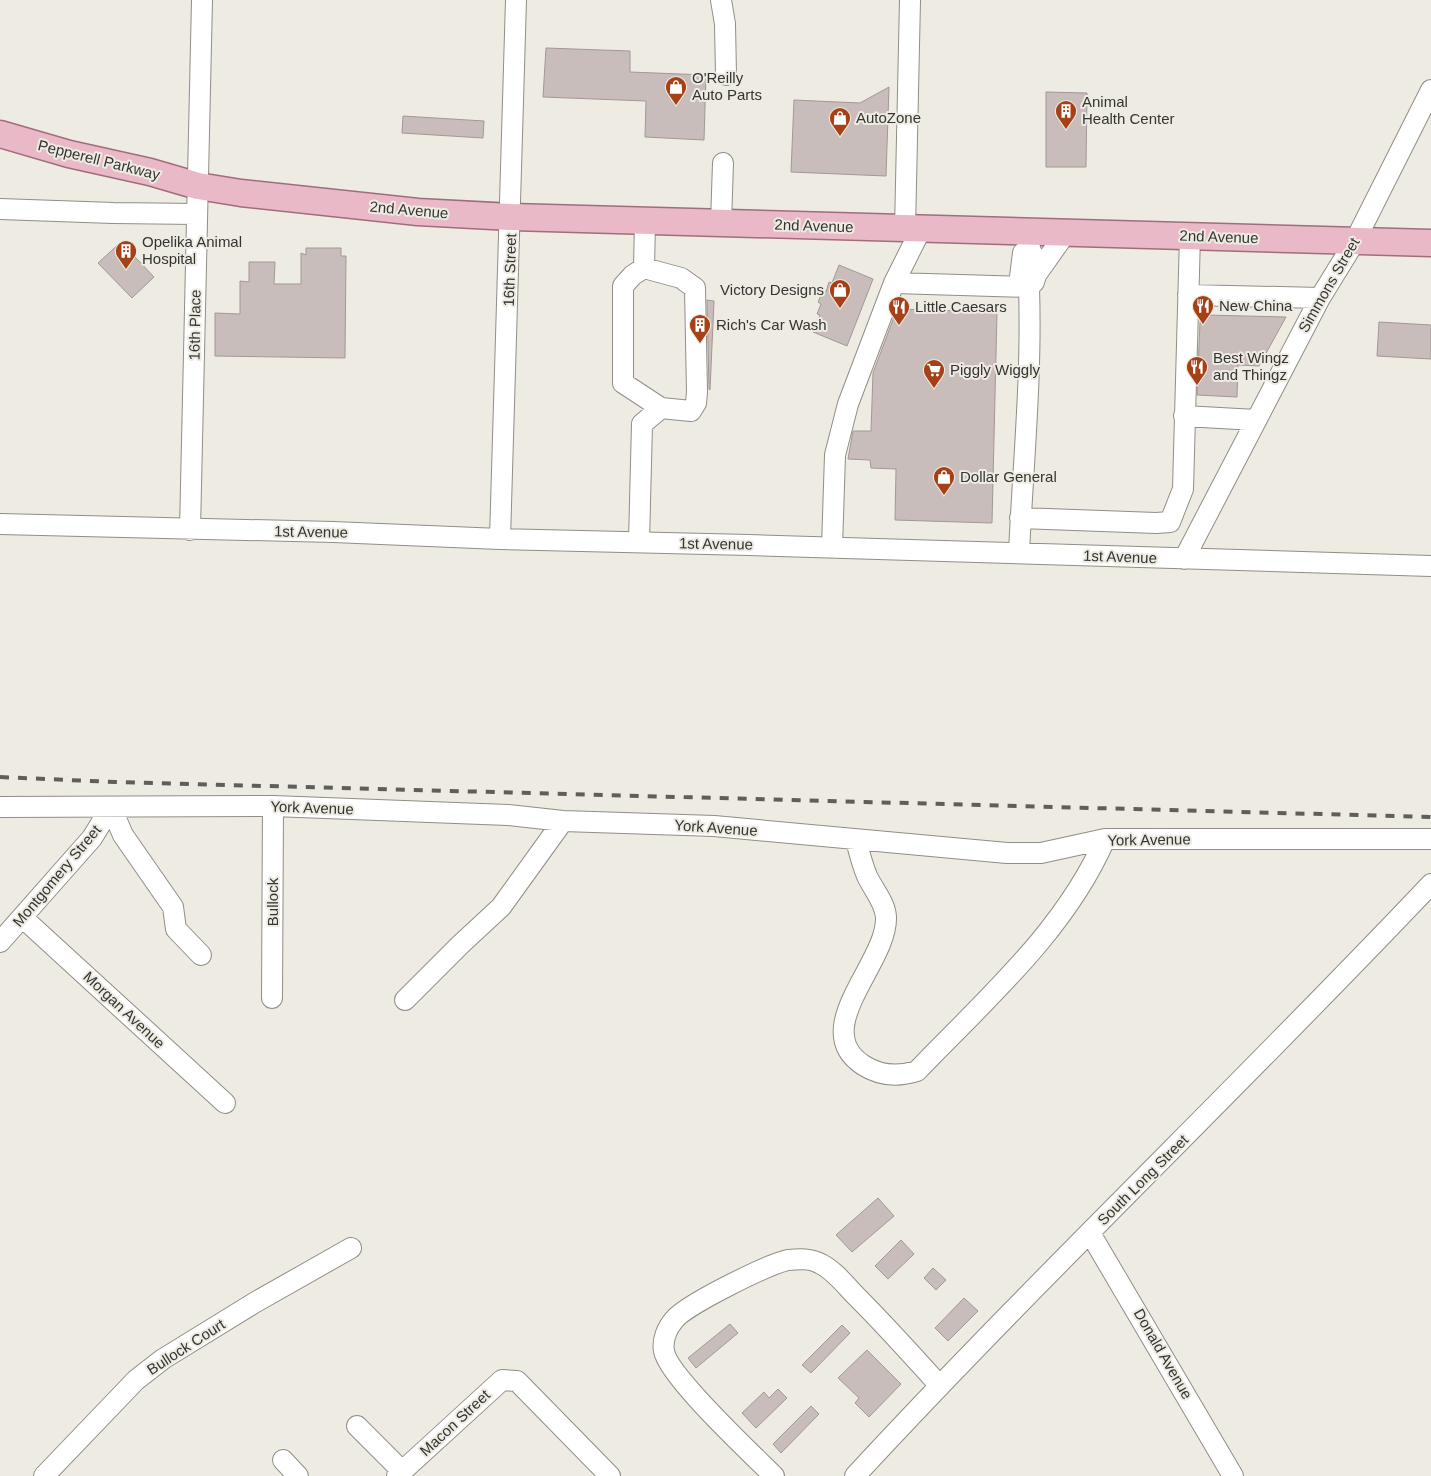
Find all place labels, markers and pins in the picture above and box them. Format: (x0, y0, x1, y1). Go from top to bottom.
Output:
place label: O'Reilly Auto Parts (692, 69, 762, 103)
shop icon: O'Reilly Auto Parts (664, 75, 688, 106)
place label: Animal Health Center (1082, 93, 1175, 127)
building icon: Animal Health Center (1054, 99, 1078, 130)
shop icon: AutoZone (828, 106, 852, 137)
place label: AutoZone (856, 109, 921, 126)
place label: Opelika Animal Hospital (142, 233, 242, 267)
building icon: Opelika Animal Hospital (114, 239, 138, 270)
shop icon: Victory Designs (828, 278, 852, 309)
place label: Victory Designs (720, 281, 824, 298)
restaurant icon: New China (1191, 294, 1215, 325)
restaurant icon: Little Caesars (887, 295, 911, 326)
place label: New China (1219, 297, 1293, 314)
place label: Little Caesars (915, 298, 1007, 315)
building icon: Rich's Car Wash (688, 313, 712, 344)
place label: Rich's Car Wash (716, 316, 827, 333)
place label: Best Wingz and Thingz (1213, 349, 1289, 383)
restaurant icon: Best Wingz and Thingz (1185, 355, 1209, 386)
supermarket icon: Piggly Wiggly (922, 358, 946, 389)
place label: Piggly Wiggly (950, 361, 1041, 378)
shop icon: Dollar General (932, 465, 956, 496)
place label: Dollar General (960, 468, 1057, 485)

